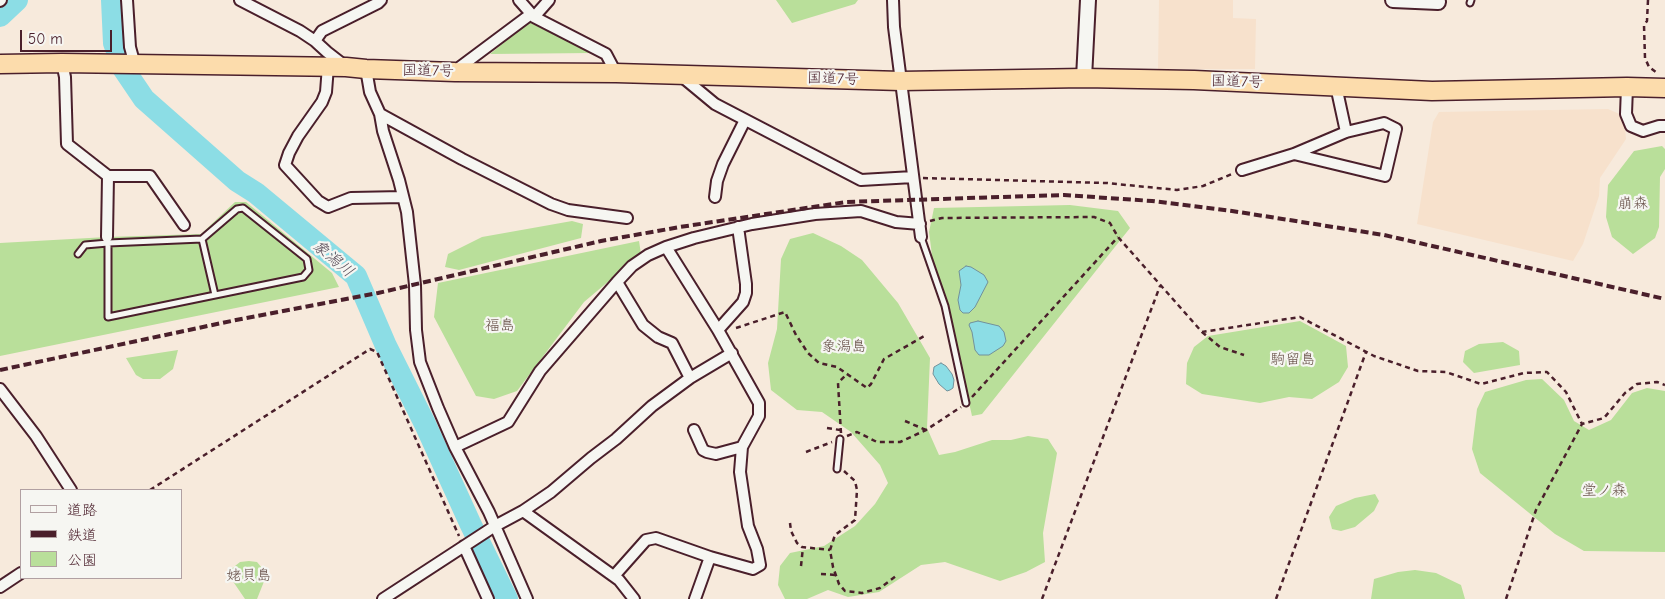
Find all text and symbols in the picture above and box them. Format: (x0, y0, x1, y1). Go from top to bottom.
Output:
scale bar (22, 20, 115, 52)
text: 50 m (28, 30, 63, 48)
street label: 国道7号 (402, 62, 454, 80)
street label: 国道7号 (807, 69, 859, 89)
street label: 国道7号 (1211, 72, 1263, 92)
park label: 崩森 (1618, 195, 1648, 213)
water label: 象潟川 (308, 236, 358, 282)
park label: 福島 (485, 317, 515, 335)
park label: 象潟島 (822, 338, 866, 356)
park label: 駒留島 (1271, 351, 1315, 369)
park label: 堂ノ森 (1582, 482, 1626, 500)
legend (20, 489, 182, 579)
text: 道路 (67, 501, 97, 519)
text: 鉄道 (67, 526, 97, 544)
text: 公園 (67, 551, 97, 569)
park label: 姥貝島 (227, 567, 271, 585)

